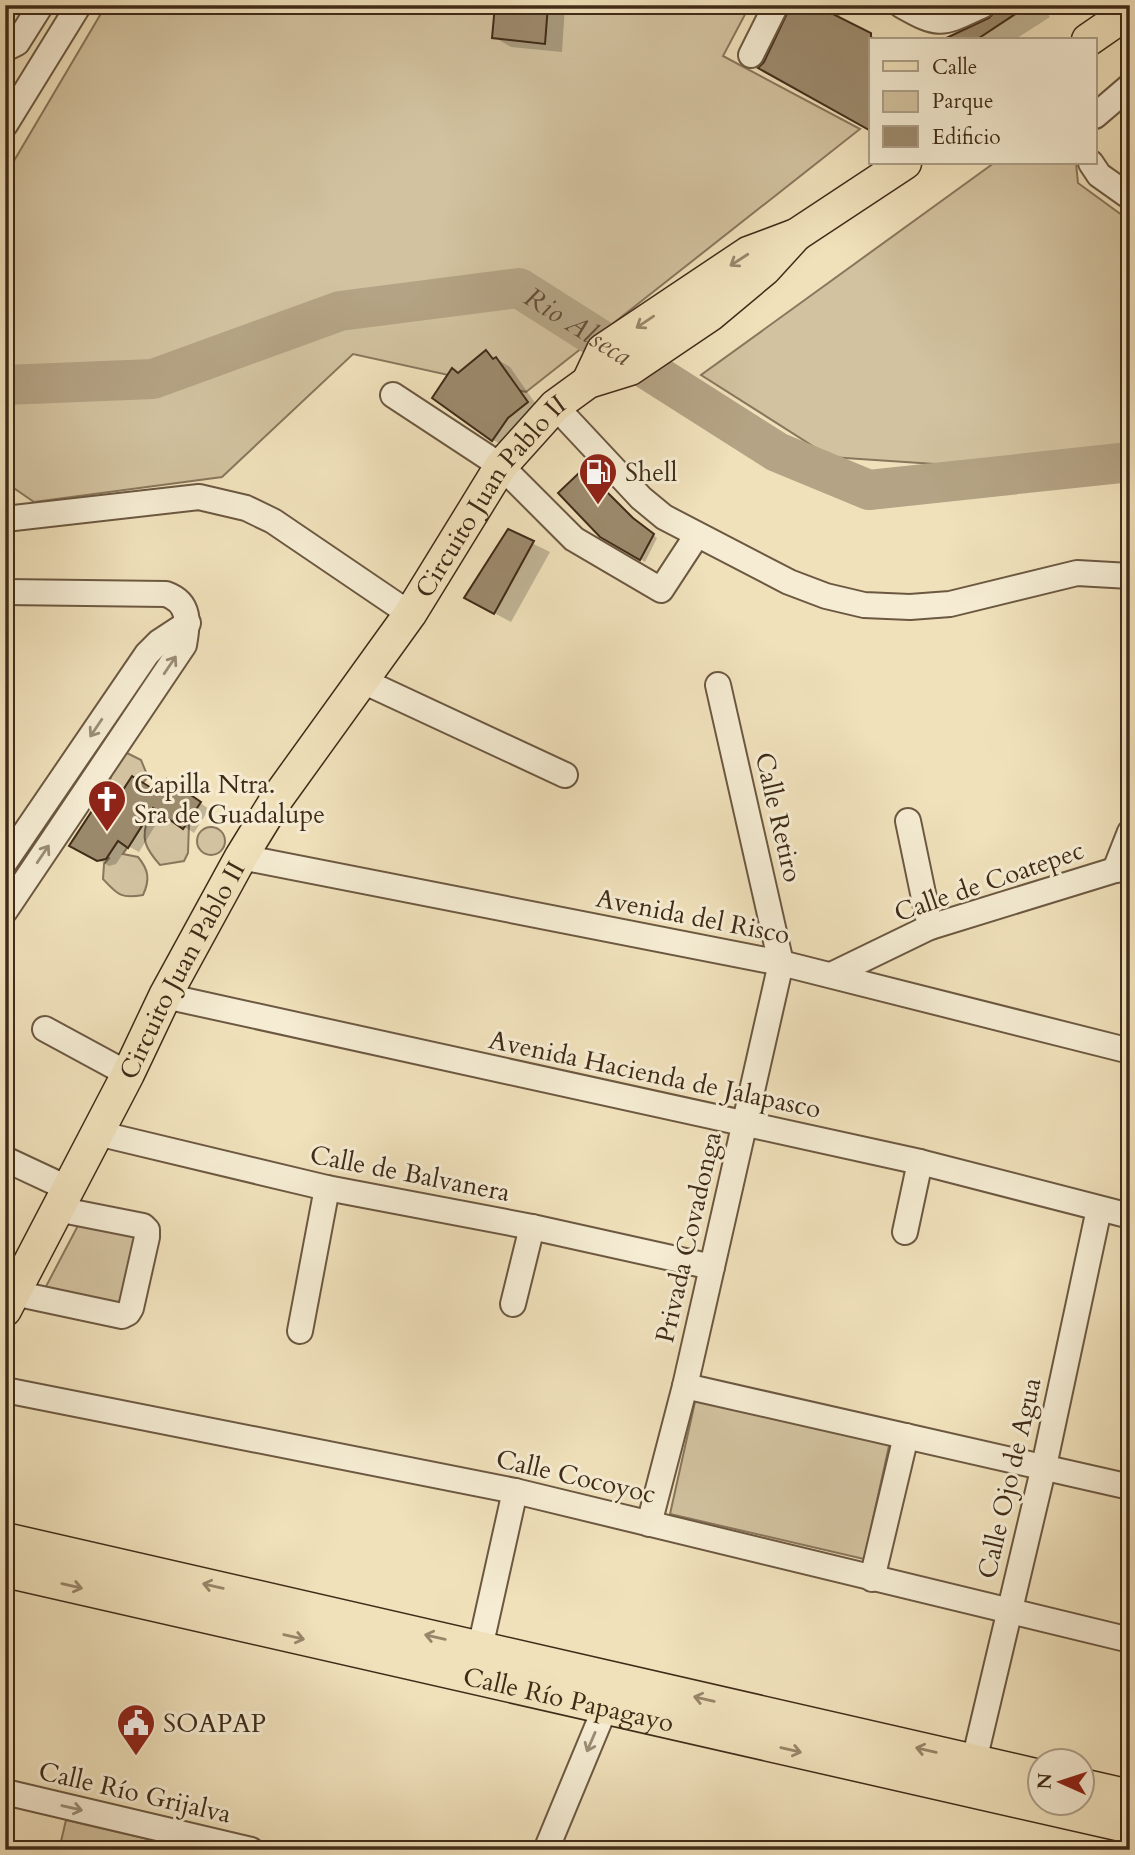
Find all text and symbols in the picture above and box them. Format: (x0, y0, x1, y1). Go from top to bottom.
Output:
legend (869, 38, 1096, 164)
text: Calle (932, 53, 977, 82)
text: Parque (932, 87, 993, 116)
text: Edificio (932, 123, 1001, 152)
one-way arrow (729, 253, 749, 267)
water label: Rio Alseca (517, 278, 639, 375)
one-way arrow (636, 315, 655, 329)
street label: Circuito Juan Pablo II (407, 387, 573, 604)
fuel station icon: Shell (577, 451, 619, 506)
place label: Shell (625, 455, 678, 490)
one-way arrow (163, 656, 177, 675)
one-way arrow (89, 718, 103, 737)
street label: Calle Retiro (747, 749, 810, 885)
place label: Capilla Ntra. Sra de Guadalupe (134, 767, 325, 832)
church icon: Capilla Ntra. Sra de Guadalupe (86, 778, 128, 833)
street label: Calle de Coatepec (890, 833, 1089, 930)
one-way arrow (36, 845, 50, 864)
street label: Circuito Juan Pablo II (111, 855, 253, 1085)
street label: Avenida del Risco (593, 881, 793, 952)
street label: Avenida Hacienda de Jalapasco (486, 1022, 824, 1127)
street label: Privada Covadonga (647, 1128, 730, 1346)
street label: Calle de Balvanera (307, 1137, 513, 1210)
street label: Calle Ojo de Agua (969, 1374, 1050, 1582)
street label: Calle Cocoyoc (493, 1441, 659, 1512)
one-way arrow (202, 1579, 225, 1593)
one-way arrow (60, 1580, 83, 1594)
one-way arrow (282, 1630, 305, 1644)
one-way arrow (424, 1630, 447, 1643)
street label: Calle Río Papagayo (460, 1659, 677, 1741)
one-way arrow (693, 1692, 716, 1705)
public building icon: SOAPAP (115, 1702, 157, 1757)
place label: SOAPAP (163, 1706, 266, 1741)
one-way arrow (583, 1731, 596, 1753)
one-way arrow (915, 1742, 938, 1756)
one-way arrow (779, 1744, 802, 1757)
north arrow (1026, 1746, 1096, 1816)
street label: Calle Río Grijalva (35, 1753, 235, 1832)
text: N (1032, 1772, 1058, 1790)
one-way arrow (60, 1801, 83, 1815)

